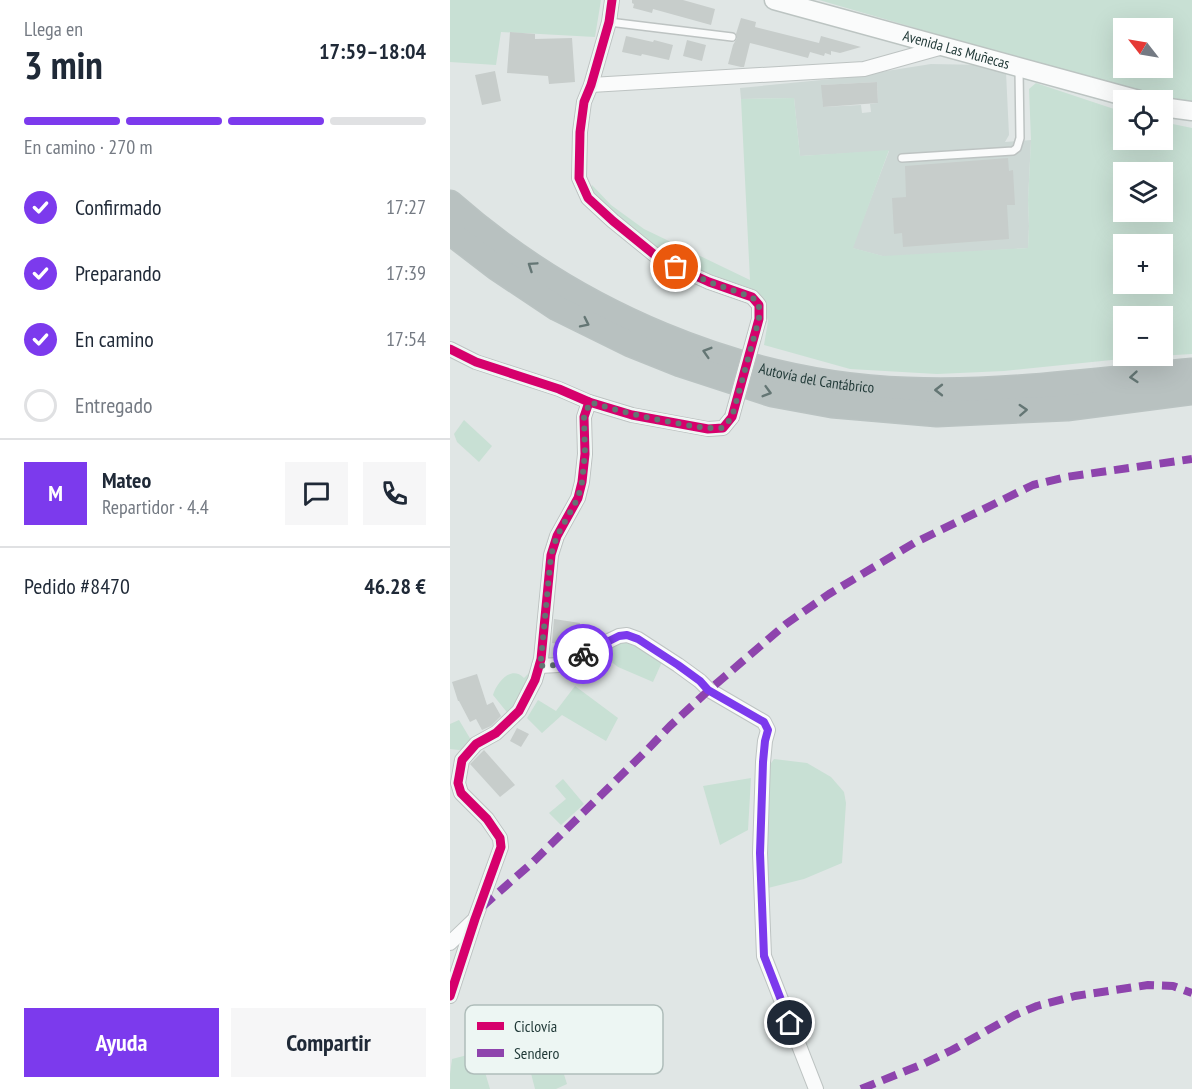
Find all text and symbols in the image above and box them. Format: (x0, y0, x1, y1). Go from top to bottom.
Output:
text: Llega en (24, 16, 83, 42)
north arrow (1113, 18, 1173, 78)
map controls (1113, 18, 1173, 366)
street label: Avenida Las Muñecas (901, 26, 1012, 73)
text: 17:59–18:04 (319, 37, 426, 65)
text: 3 min (24, 39, 103, 90)
button: locate (1113, 90, 1173, 150)
text: En camino · 270 m (24, 134, 153, 160)
button: layers (1113, 162, 1173, 222)
icon: check (24, 191, 57, 224)
text: Confirmado (75, 193, 161, 221)
text: 17:27 (386, 194, 426, 220)
button: + (1113, 234, 1173, 294)
pin (650, 241, 701, 292)
icon: bag (659, 250, 692, 283)
icon: check (24, 257, 57, 290)
text: Preparando (75, 259, 161, 287)
text: 17:39 (386, 260, 426, 286)
one-way arrow (528, 262, 539, 273)
button: − (1113, 306, 1173, 366)
one-way arrow (579, 315, 590, 327)
icon: check (24, 323, 57, 356)
text: En camino (75, 325, 154, 353)
text: 17:54 (386, 326, 426, 352)
one-way arrow (702, 347, 713, 359)
street label: Autovía del Cantábrico (757, 358, 875, 397)
one-way arrow (1129, 370, 1138, 383)
one-way arrow (935, 384, 944, 396)
one-way arrow (761, 385, 772, 397)
text: Entregado (75, 391, 152, 419)
one-way arrow (1019, 403, 1028, 416)
button: chat (285, 462, 348, 525)
button: phone (363, 462, 426, 525)
text: Mateo (102, 466, 151, 494)
text: M (48, 479, 63, 507)
text: Repartidor · 4.4 (102, 494, 209, 520)
text: Pedido #8470 (24, 572, 130, 600)
text: 46.28 € (364, 572, 426, 600)
courier (553, 624, 613, 684)
icon: bike (567, 638, 600, 671)
pin (764, 997, 815, 1048)
legend (465, 1005, 663, 1074)
icon: home (773, 1006, 806, 1039)
button: Ayuda (24, 1008, 219, 1077)
button: Compartir (231, 1008, 426, 1077)
text: Ciclovía (514, 1016, 557, 1036)
text: Sendero (514, 1043, 559, 1063)

